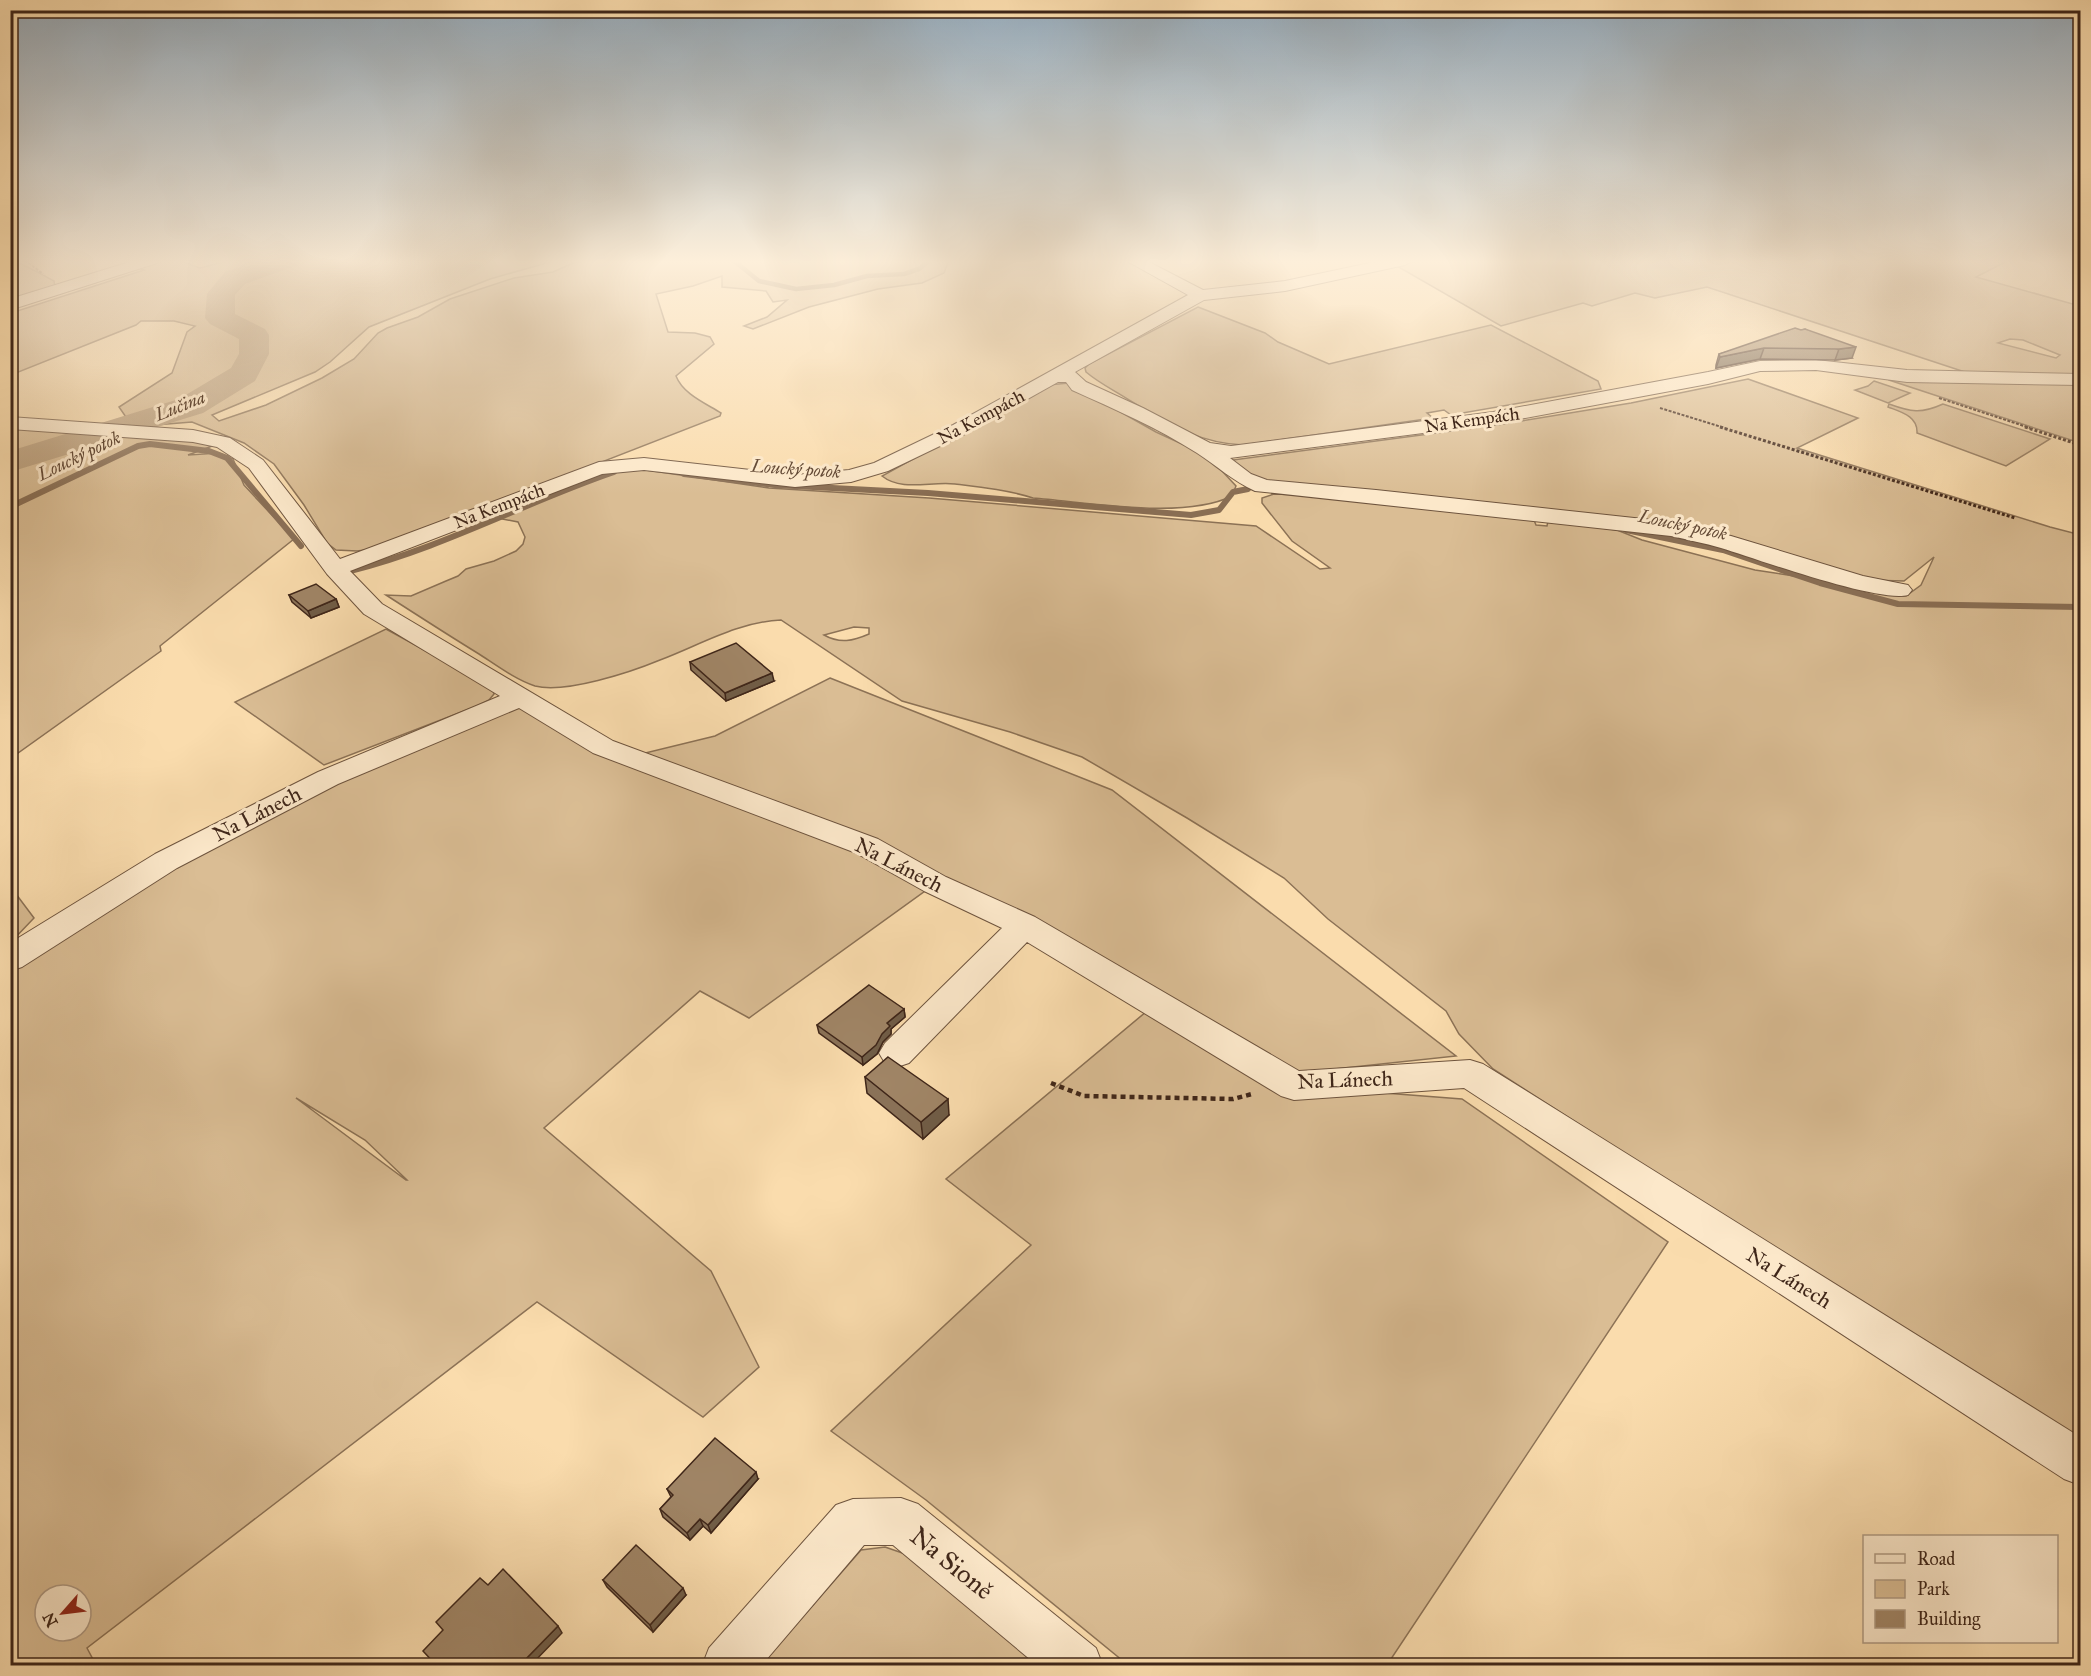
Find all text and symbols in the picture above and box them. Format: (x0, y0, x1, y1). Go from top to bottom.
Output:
street label: Na Kempách (934, 385, 1028, 449)
water label: Lučina (151, 386, 209, 426)
street label: Na Kempách (1423, 402, 1521, 438)
water label: Loucký potok (33, 426, 125, 487)
water label: Loucký potok (749, 455, 842, 484)
street label: Na Kempách (450, 479, 548, 533)
water label: Loucký potok (1636, 505, 1729, 546)
street label: Na Lánech (208, 781, 306, 847)
street label: Na Lánech (850, 832, 948, 898)
street label: Na Lánech (1297, 1065, 1394, 1095)
street label: Na Lánech (1742, 1242, 1837, 1315)
street label: Na Sioně (904, 1520, 1000, 1606)
legend (1863, 1535, 2058, 1643)
text: Road (1917, 1548, 1955, 1570)
text: Park (1917, 1578, 1950, 1600)
north arrow (33, 1583, 93, 1643)
text: Building (1917, 1608, 1981, 1631)
text: N (38, 1609, 62, 1630)

